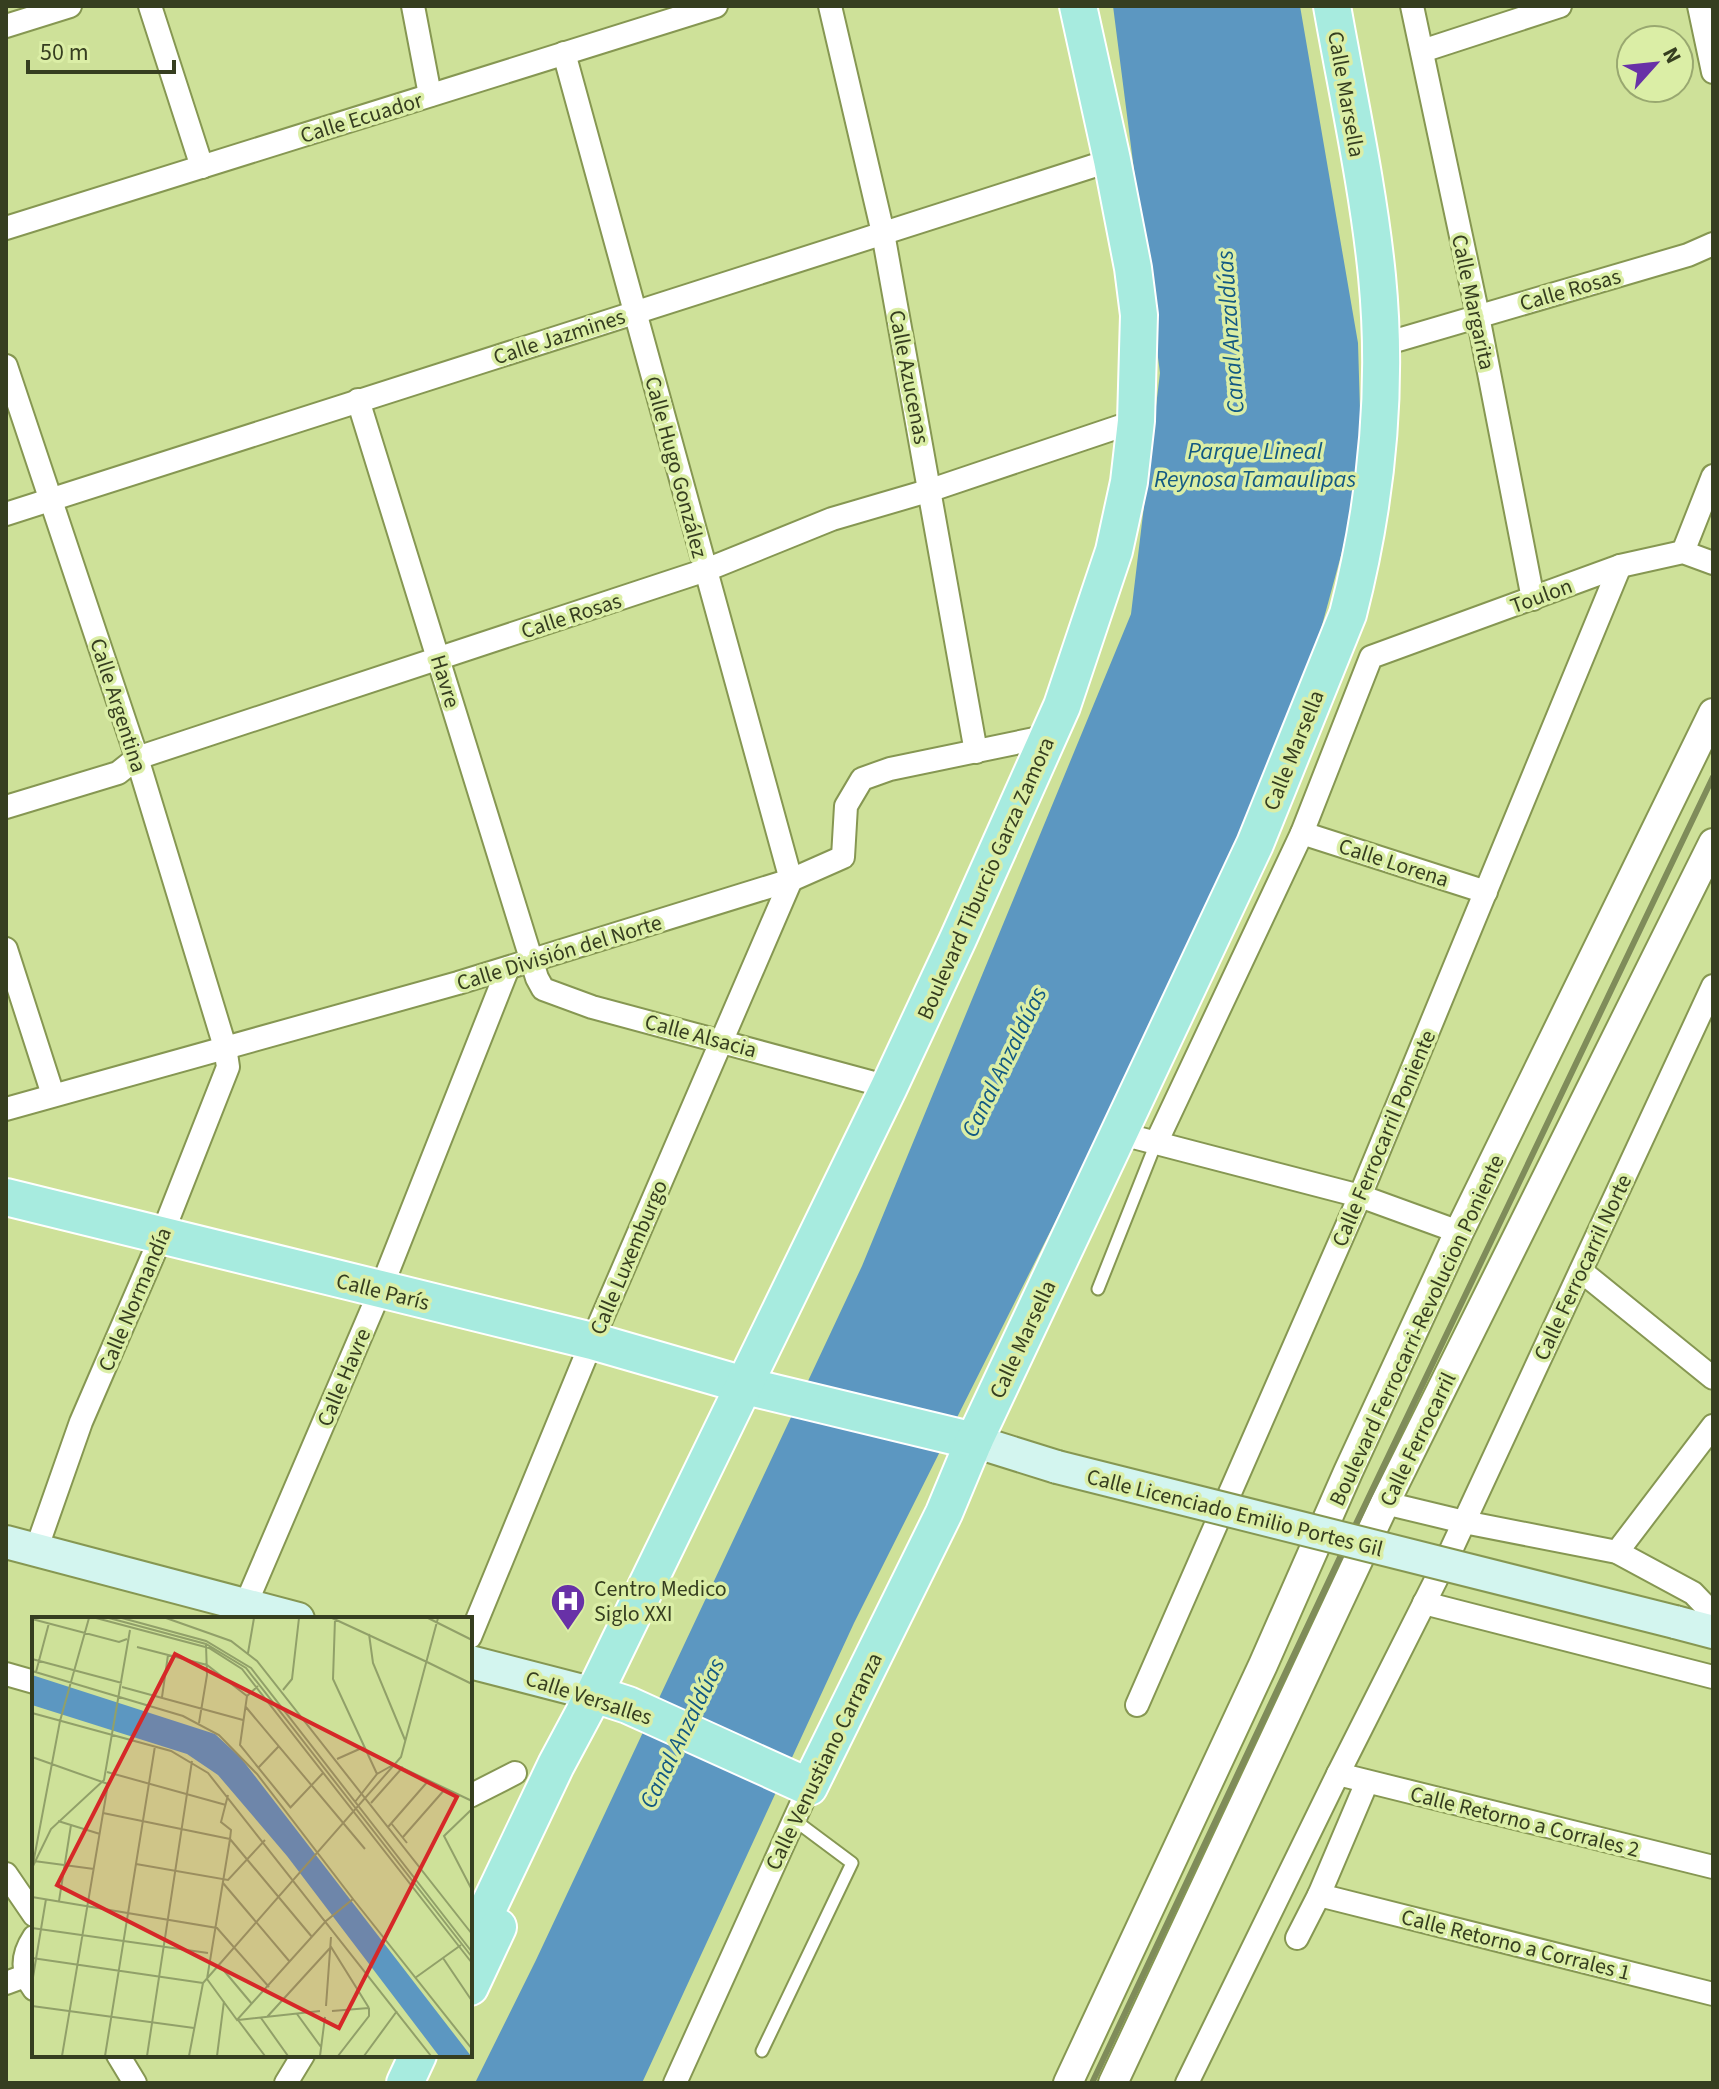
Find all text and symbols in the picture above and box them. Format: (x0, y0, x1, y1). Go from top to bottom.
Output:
scale bar (28, 24, 174, 74)
north arrow (1615, 24, 1695, 104)
street label: Calle Marsella (1319, 29, 1373, 160)
text: 50 m (40, 35, 89, 70)
text: N (1654, 42, 1690, 69)
street label: Calle Ecuador (296, 84, 427, 152)
street label: Calle Margarita (1443, 232, 1503, 373)
water label: Canal Anzaldúas (1207, 249, 1254, 415)
street label: Calle Rosas (1516, 260, 1625, 320)
street label: Calle Jazmines (489, 301, 629, 373)
street label: Calle Azucenas (880, 307, 938, 447)
street label: Calle Hugo González (636, 373, 716, 562)
water label: Parque Lineal Reynosa Tamaulipas (1154, 434, 1356, 497)
street label: Toulon (1506, 570, 1577, 622)
street label: Calle Rosas (517, 585, 626, 647)
street label: Calle Argentina (81, 634, 155, 776)
street label: Havre (422, 651, 468, 712)
street label: Calle Marsella (1255, 685, 1333, 815)
street label: Boulevard Tiburcio Garza Zamora (909, 732, 1063, 1025)
street label: Calle Lorena (1335, 830, 1453, 896)
street label: Calle División del Norte (453, 907, 666, 999)
water label: Canal Anzaldúas (953, 981, 1056, 1143)
street label: Calle Alsacia (641, 1006, 760, 1066)
street label: Calle Ferrocarril Poniente (1324, 1025, 1444, 1252)
street label: Boulevard Ferrocarri-Revolucion Poniente (1321, 1149, 1513, 1511)
street label: Calle Ferrocarril Norte (1526, 1169, 1640, 1366)
street label: Calle Luxemburgo (582, 1175, 676, 1340)
street label: Calle Normandía (90, 1222, 180, 1377)
street label: Calle París (333, 1265, 433, 1319)
street label: Calle Marsella (982, 1275, 1064, 1404)
street label: Calle Havre (309, 1323, 379, 1432)
street label: Calle Ferrocarril (1372, 1367, 1464, 1512)
street label: Calle Licenciado Emilio Portes Gil (1083, 1461, 1386, 1565)
place label: Centro Medico Siglo XXI (594, 1573, 727, 1630)
hospital icon: Centro Medico Siglo XXI (549, 1582, 587, 1632)
inset map (32, 1617, 472, 2057)
street label: Calle Venustiano Carranza (757, 1647, 891, 1876)
water label: Canal Anzaldúas (631, 1652, 734, 1814)
street label: Calle Versalles (521, 1662, 656, 1733)
street label: Calle Retorno a Corrales 2 (1407, 1778, 1643, 1866)
street label: Calle Retorno a Corrales 1 (1398, 1901, 1634, 1989)

